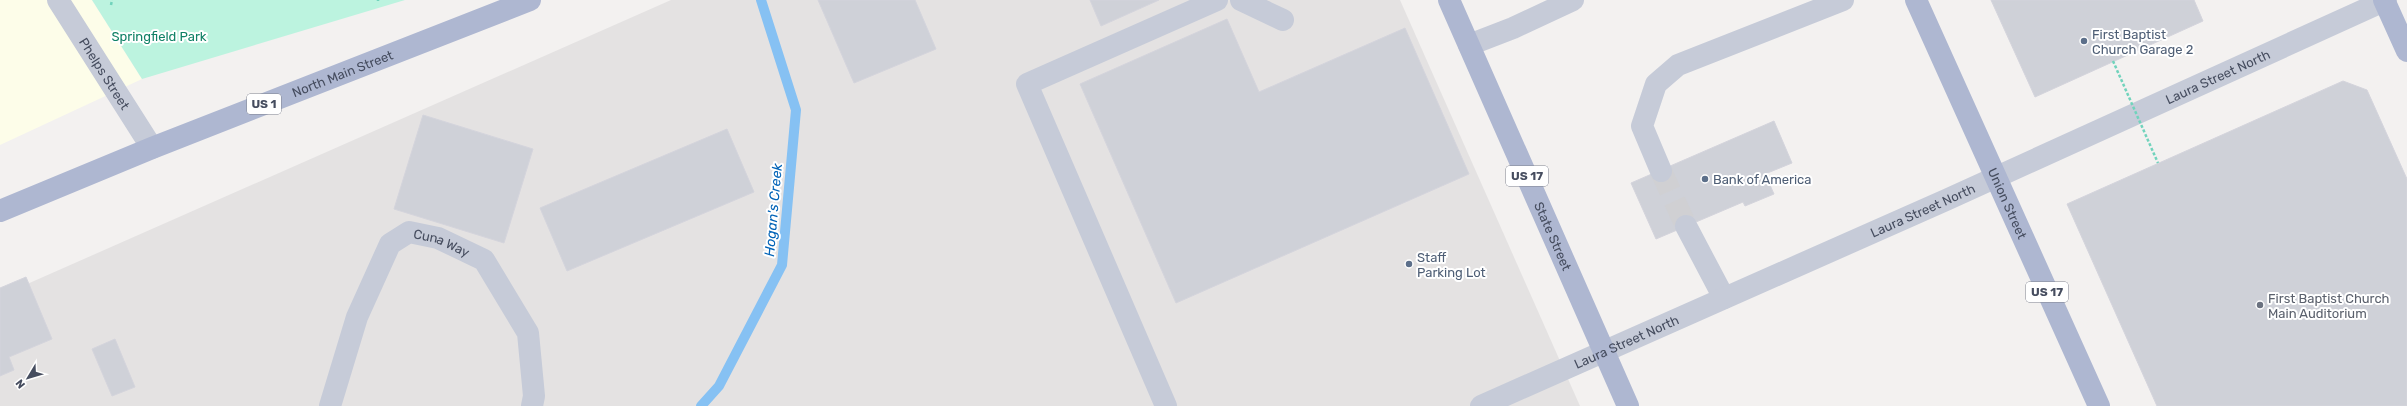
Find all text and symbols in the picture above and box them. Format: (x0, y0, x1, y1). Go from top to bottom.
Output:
place label: First Baptist Church Garage 2 (2092, 27, 2193, 58)
park label: Springfield Park (111, 29, 207, 45)
street label: Phelps Street (76, 35, 133, 112)
marker: First Baptist Church Garage 2 (2079, 36, 2089, 46)
street label: North Main Street (290, 47, 395, 100)
street label: Laura Street North (2163, 47, 2272, 107)
road number: US 1 (247, 94, 281, 114)
water label: Hogan's Creek (761, 162, 786, 257)
road number: US 17 (1506, 166, 1548, 186)
street label: Union Street (1985, 166, 2030, 241)
place label: Bank of America (1713, 172, 1811, 187)
marker: Bank of America (1700, 174, 1710, 184)
street label: Laura Street North (1868, 181, 1977, 241)
street label: State Street (1531, 200, 1574, 273)
street label: Cuna Way (412, 226, 472, 260)
place label: Staff Parking Lot (1417, 250, 1486, 281)
marker: Staff Parking Lot (1404, 259, 1414, 269)
road number: US 17 (2026, 282, 2068, 302)
place label: First Baptist Church Main Auditorium (2268, 291, 2390, 321)
marker: First Baptist Church Main Auditorium (2255, 300, 2265, 310)
street label: Laura Street North (1572, 312, 1681, 372)
north arrow (8, 358, 48, 398)
text: N (13, 377, 28, 391)

